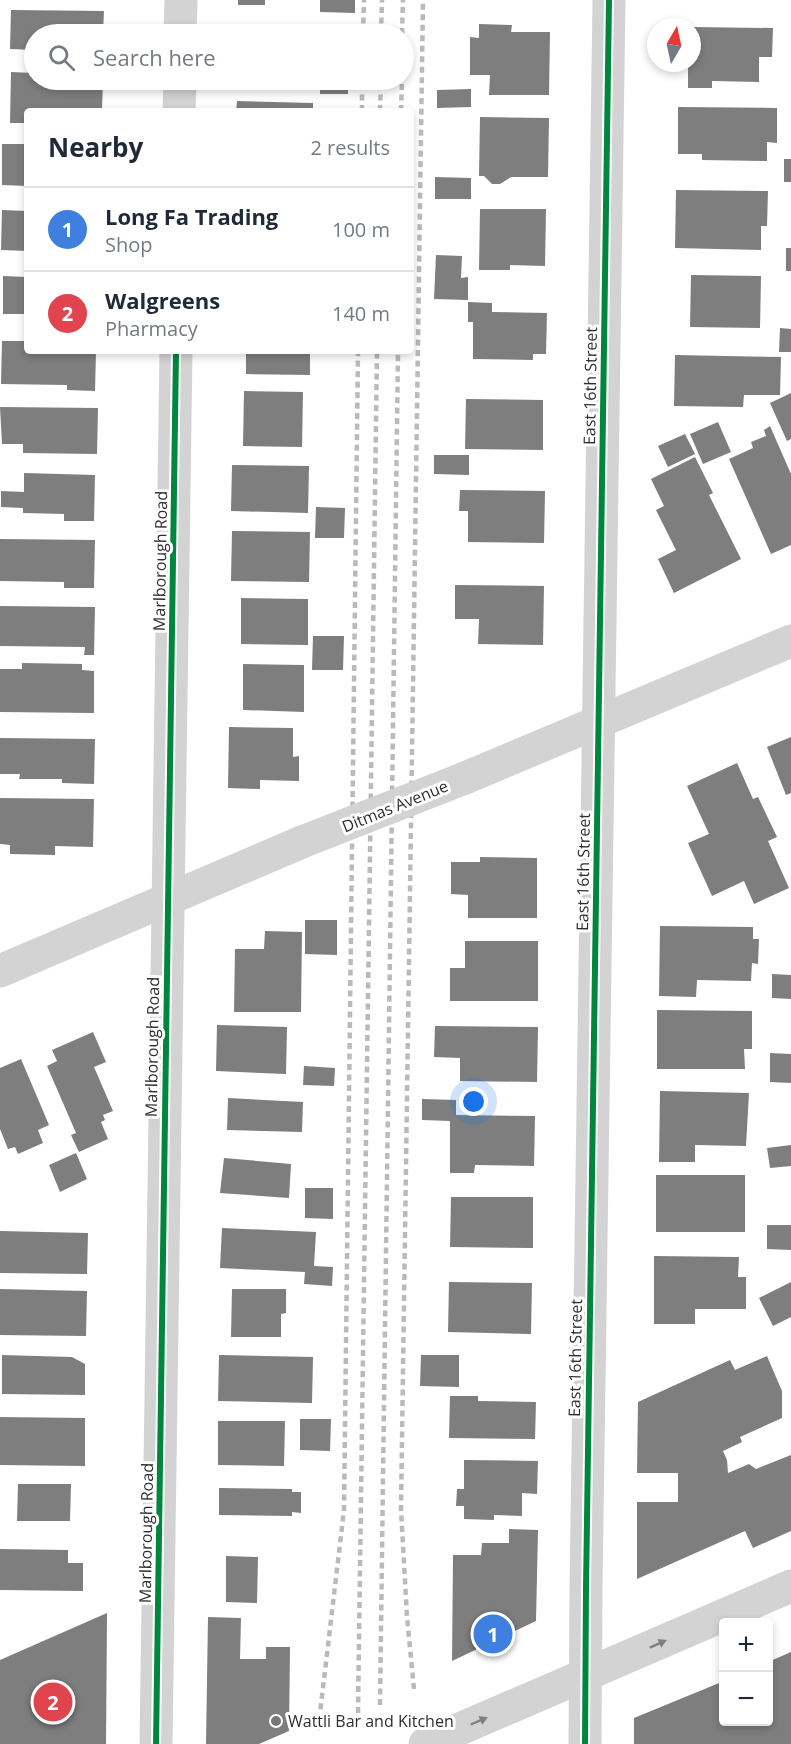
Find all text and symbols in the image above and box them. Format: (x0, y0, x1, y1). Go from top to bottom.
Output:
north arrow (647, 18, 701, 72)
search box (24, 24, 414, 90)
icon: search (45, 41, 78, 74)
text: Search here (93, 42, 216, 72)
text: Nearby (48, 129, 143, 165)
text: 2 results (310, 134, 390, 161)
text: Long Fa Trading (105, 201, 278, 231)
text: 1 (62, 216, 73, 243)
text: 100 m (332, 216, 390, 243)
text: Shop (105, 231, 153, 258)
text: Walgreens (105, 285, 220, 315)
text: 2 (62, 300, 73, 327)
text: 140 m (332, 300, 390, 327)
text: Pharmacy (105, 315, 198, 342)
street label: East 16th Street (578, 327, 602, 445)
street label: Marlborough Road (148, 491, 172, 631)
street label: Ditmas Avenue (339, 775, 451, 837)
street label: East 16th Street (571, 813, 595, 931)
street label: Marlborough Road (140, 977, 164, 1117)
your location (459, 1087, 488, 1116)
street label: East 16th Street (563, 1299, 587, 1417)
street label: Marlborough Road (134, 1463, 158, 1603)
pin: 1 (474, 1612, 512, 1656)
map controls (719, 1618, 773, 1726)
button: + (719, 1618, 773, 1672)
one-way arrow (649, 1639, 667, 1649)
button: − (719, 1672, 773, 1726)
pin: 2 (34, 1680, 72, 1724)
place label: Wattli Bar and Kitchen (288, 1710, 454, 1732)
marker: Wattli Bar and Kitchen (269, 1714, 283, 1728)
one-way arrow (470, 1716, 488, 1726)

